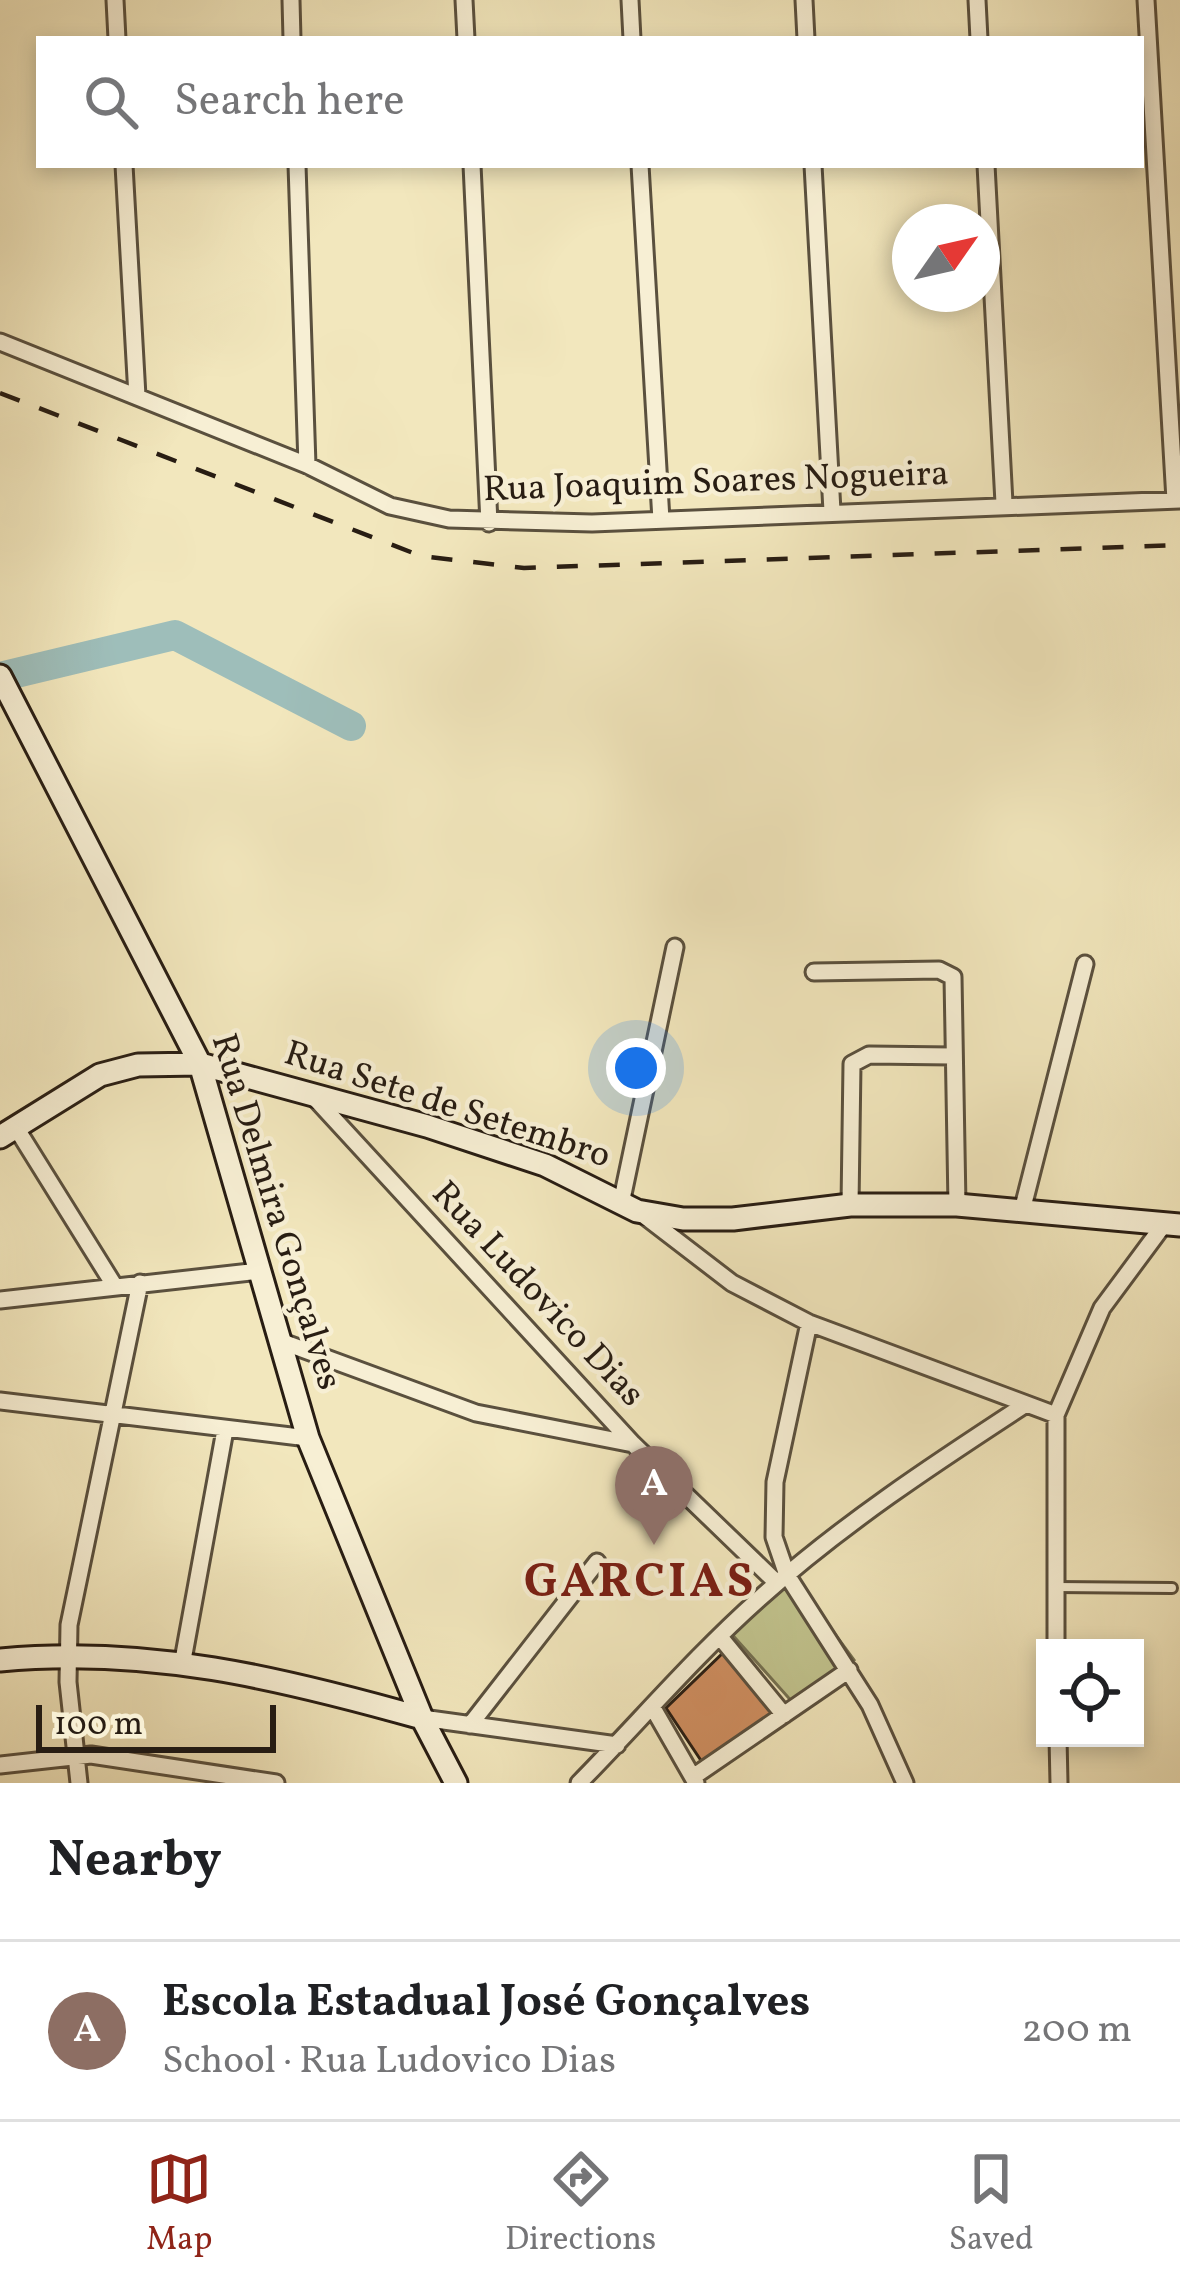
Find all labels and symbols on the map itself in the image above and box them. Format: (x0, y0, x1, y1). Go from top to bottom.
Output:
north arrow (892, 204, 1000, 312)
street label: Rua Joaquim Soares Nogueira (482, 450, 950, 516)
street label: Rua Delmira Gonçalves (197, 1028, 353, 1396)
street label: Rua Sete de Setembro (278, 1030, 616, 1182)
your location (606, 1038, 666, 1098)
street label: Rua Ludovico Dias (419, 1171, 655, 1419)
pin: A (615, 1446, 693, 1545)
district label: GARCIAS (524, 1550, 756, 1617)
scale bar (36, 1699, 276, 1752)

